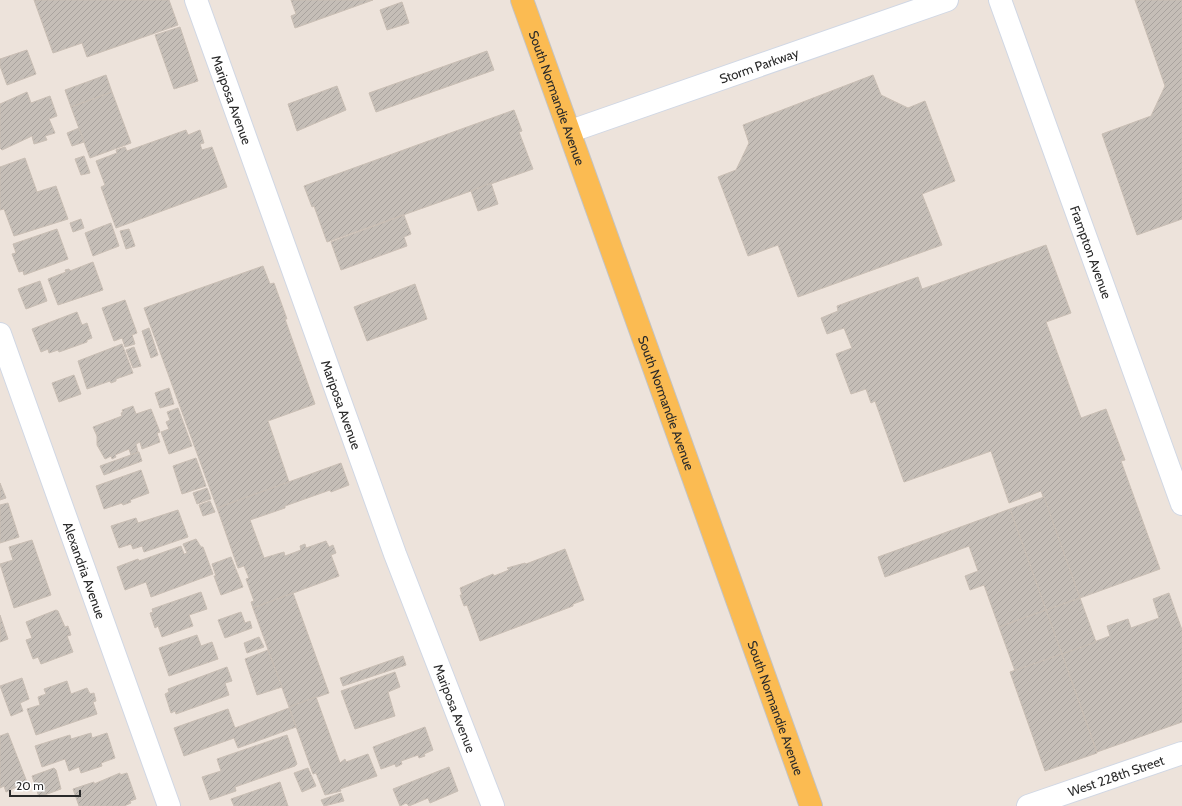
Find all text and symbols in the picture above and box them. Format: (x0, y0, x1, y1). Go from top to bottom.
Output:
street label: South Normandie Avenue (526, 28, 589, 168)
street label: Storm Parkway (717, 44, 801, 87)
street label: Mariposa Avenue (208, 53, 255, 147)
street label: Frampton Avenue (1067, 203, 1115, 301)
street label: South Normandie Avenue (635, 333, 698, 473)
street label: Mariposa Avenue (318, 358, 365, 452)
street label: Alexandria Avenue (60, 520, 109, 621)
street label: South Normandie Avenue (744, 638, 807, 778)
street label: Mariposa Avenue (430, 661, 480, 755)
street label: West 228th Street (1066, 752, 1167, 800)
scale bar (10, 772, 80, 798)
text: 20 m (16, 778, 44, 793)

